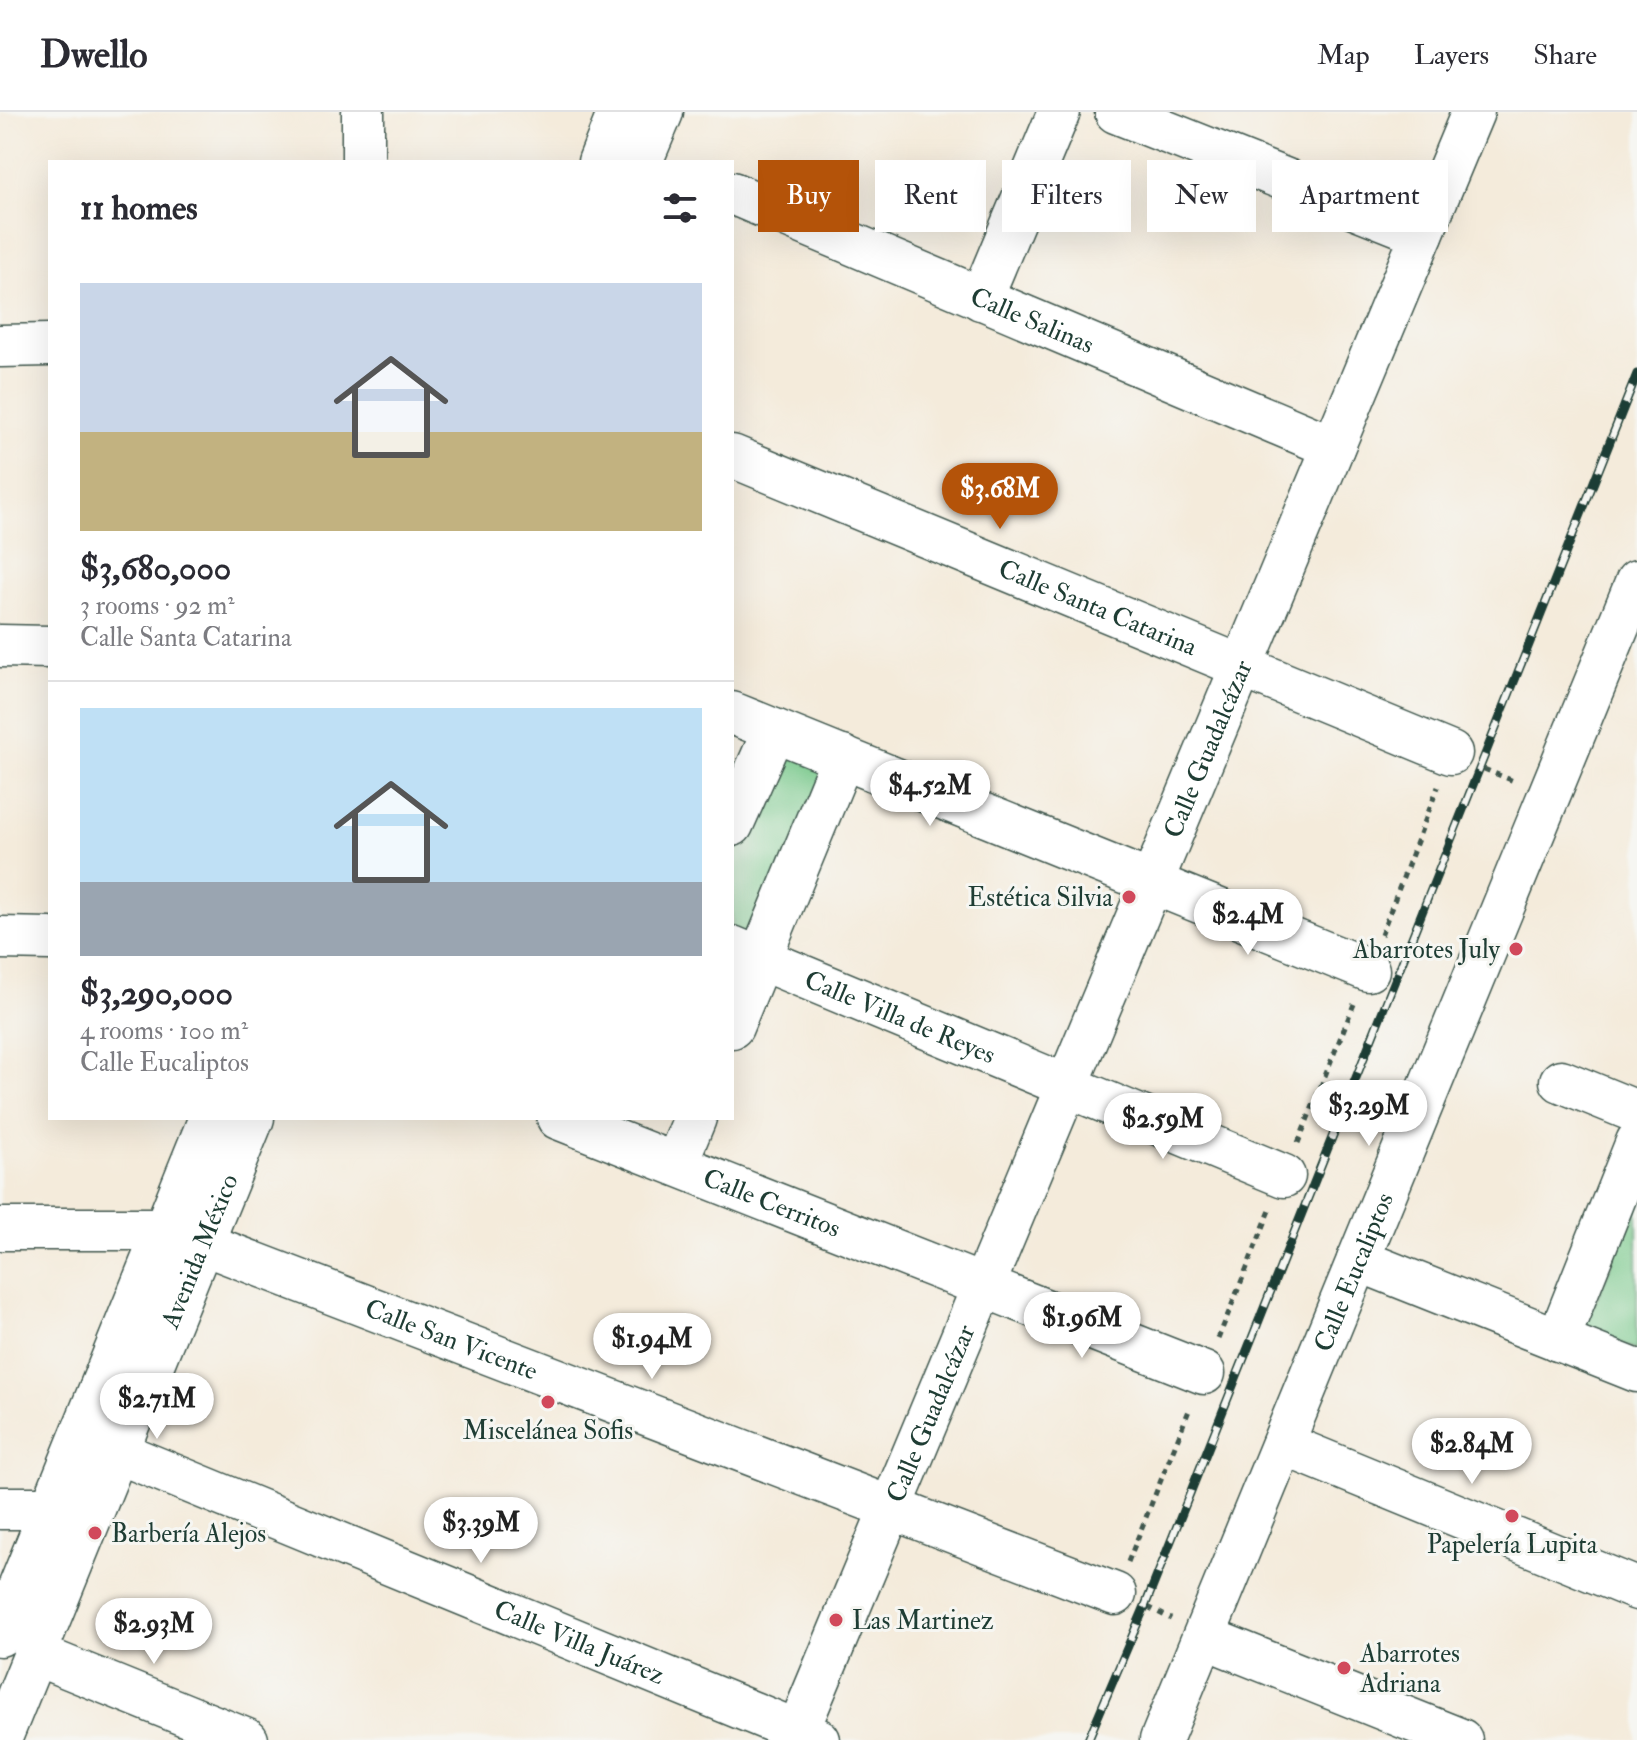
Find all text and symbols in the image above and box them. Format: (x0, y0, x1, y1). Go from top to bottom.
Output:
text: Dwello (40, 31, 148, 79)
text: Map (1317, 38, 1370, 73)
text: Layers (1414, 38, 1489, 73)
text: Share (1533, 38, 1597, 73)
chip: Buy (758, 160, 859, 232)
chip: Rent (875, 160, 986, 232)
chip: Filters (1002, 160, 1131, 232)
chip: New (1147, 160, 1256, 232)
chip: Apartment (1272, 160, 1448, 232)
icon: filters (658, 186, 702, 230)
text: 11 homes (80, 187, 198, 230)
street label: Calle Salinas (965, 281, 1099, 361)
icon: home (319, 335, 463, 479)
pin: $3.68M (935, 463, 1065, 531)
text: $3.68M (960, 473, 1040, 505)
text: $3,680,000 (80, 547, 231, 590)
street label: Calle Santa Catarina (994, 553, 1202, 663)
text: 3 rooms · 92 m² (80, 590, 235, 622)
text: Calle Santa Catarina (80, 622, 292, 654)
street label: Calle Guadalcázar (1157, 655, 1260, 843)
icon: home (319, 760, 463, 904)
pin: $4.52M (865, 760, 995, 828)
text: $4.52M (888, 770, 972, 802)
place label: Estética Silvia (968, 882, 1113, 914)
marker: Estética Silvia (1120, 888, 1138, 906)
pin: $2.4M (1192, 889, 1304, 957)
text: $2.4M (1212, 899, 1284, 931)
place label: Abarrotes July (1352, 934, 1501, 966)
marker: Abarrotes July (1507, 940, 1525, 958)
street label: Calle Villa de Reyes (800, 964, 1000, 1071)
text: $3,290,000 (80, 972, 233, 1015)
text: 4 rooms · 100 m² (80, 1015, 248, 1047)
text: Calle Eucaliptos (80, 1047, 249, 1079)
pin: $3.29M (1304, 1080, 1434, 1148)
text: $3.29M (1328, 1090, 1410, 1122)
pin: $2.59M (1098, 1093, 1228, 1161)
text: $2.59M (1122, 1103, 1204, 1135)
street label: Calle Cerritos (698, 1162, 845, 1245)
street label: Avenida México (154, 1169, 246, 1334)
street label: Calle Eucaliptos (1307, 1188, 1401, 1357)
street label: Calle San Vicente (360, 1292, 542, 1388)
pin: $1.96M (1017, 1292, 1147, 1360)
text: $1.96M (1042, 1302, 1122, 1334)
pin: $1.94M (587, 1313, 717, 1381)
street label: Calle Guadalcázar (880, 1320, 983, 1507)
text: $1.94M (611, 1323, 693, 1355)
pin: $2.71M (92, 1373, 222, 1441)
text: $2.71M (118, 1383, 196, 1415)
marker: Miscelánea Sofis (539, 1393, 557, 1411)
place label: Miscelánea Sofis (463, 1415, 633, 1447)
pin: $2.84M (1407, 1418, 1537, 1486)
text: $2.84M (1430, 1428, 1514, 1460)
pin: $3.39M (416, 1497, 546, 1565)
text: $3.39M (442, 1507, 520, 1539)
marker: Papelería Lupita (1503, 1507, 1521, 1525)
place label: Barbería Alejos (111, 1518, 266, 1550)
marker: Barbería Alejos (86, 1524, 104, 1542)
place label: Papelería Lupita (1427, 1529, 1598, 1562)
street label: Calle Villa Juárez (489, 1594, 670, 1692)
pin: $2.93M (89, 1598, 219, 1666)
place label: Las Martinez (852, 1605, 994, 1637)
text: $2.93M (113, 1608, 195, 1640)
marker: Las Martinez (827, 1611, 845, 1629)
place label: Abarrotes Adriana (1359, 1638, 1460, 1700)
marker: Abarrotes Adriana (1335, 1659, 1353, 1677)

